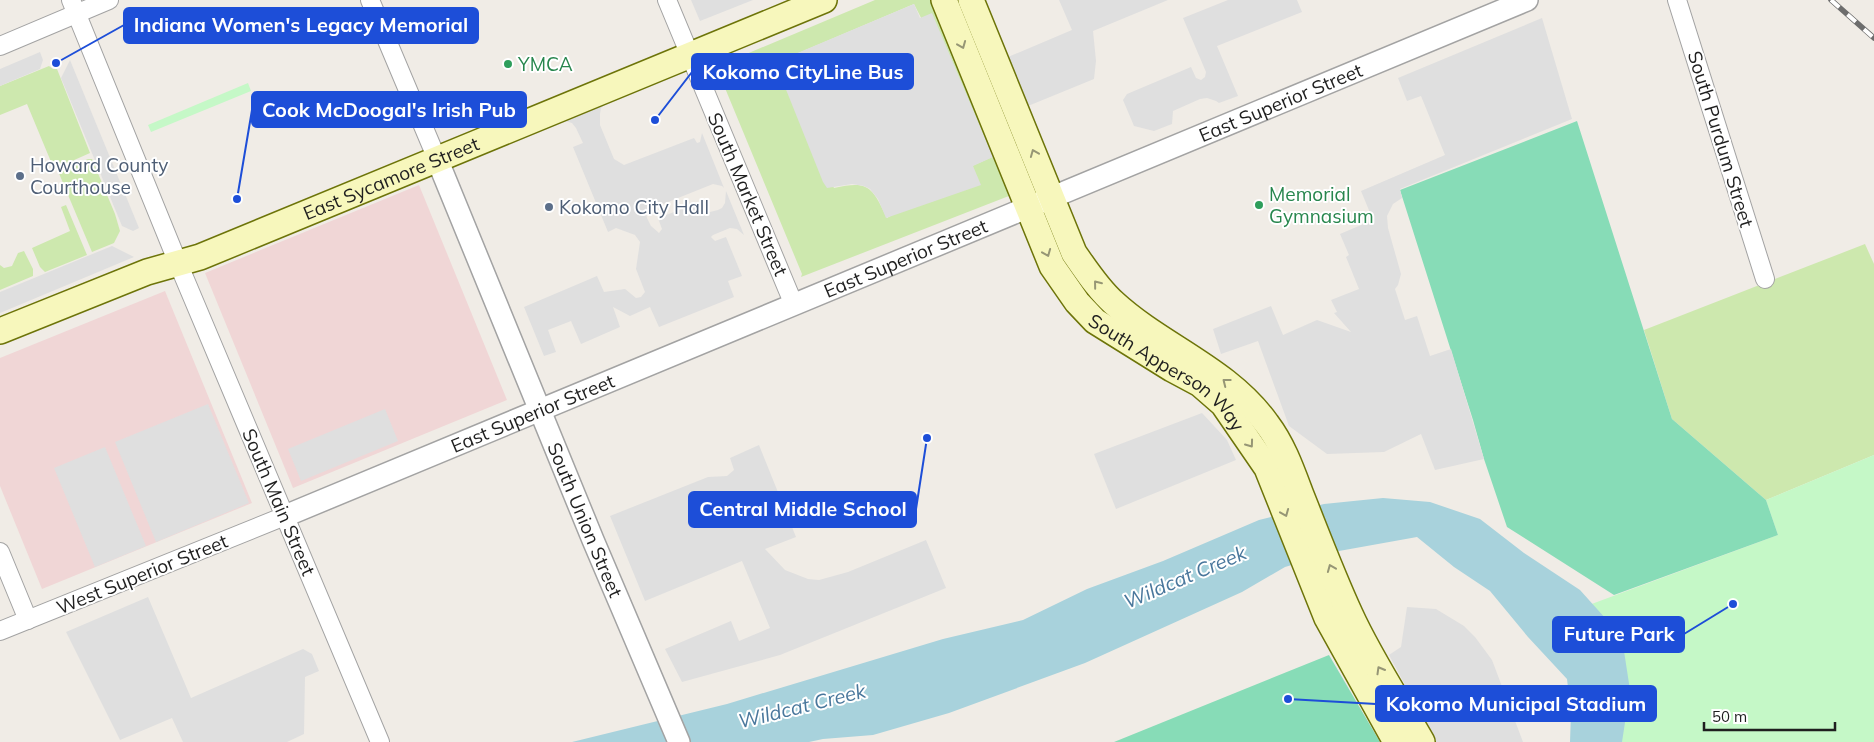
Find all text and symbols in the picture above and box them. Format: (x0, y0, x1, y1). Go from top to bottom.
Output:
callout: Indiana Women's Legacy Memorial (124, 8, 478, 43)
text: Indiana Women's Legacy Memorial (134, 12, 468, 37)
one-way arrow (955, 40, 966, 49)
street label: South Purdum Street (1683, 48, 1759, 230)
place label: YMCA (517, 52, 573, 76)
callout: Kokomo CityLine Bus (692, 54, 913, 89)
marker: YMCA (502, 58, 514, 70)
street label: East Superior Street (1195, 58, 1366, 147)
text: Kokomo CityLine Bus (702, 59, 904, 84)
callout: Cook McDoogal's Irish Pub (252, 92, 526, 127)
text: Cook McDoogal's Irish Pub (262, 97, 516, 122)
street label: South Market Street (703, 109, 793, 280)
street label: East Sycamore Street (299, 131, 483, 225)
one-way arrow (1029, 149, 1040, 158)
place label: Howard County Courthouse (30, 153, 168, 199)
marker: Howard County Courthouse (14, 170, 26, 182)
place label: Memorial Gymnasium (1269, 182, 1374, 228)
place label: Kokomo City Hall (559, 195, 709, 219)
marker: Memorial Gymnasium (1253, 199, 1265, 211)
marker: Kokomo City Hall (543, 201, 555, 213)
street label: East Superior Street (820, 213, 991, 303)
one-way arrow (1041, 249, 1051, 257)
one-way arrow (1094, 281, 1102, 290)
street label: South Apperson Way (1084, 308, 1250, 436)
street label: East Superior Street (447, 368, 618, 458)
one-way arrow (1223, 379, 1232, 387)
street label: South Main Street (237, 425, 321, 579)
one-way arrow (1244, 438, 1253, 448)
street label: South Union Street (542, 439, 628, 601)
callout: Central Middle School (689, 492, 916, 527)
text: Central Middle School (699, 496, 907, 521)
one-way arrow (1279, 509, 1289, 517)
street label: West Superior Street (53, 529, 231, 619)
water label: Wildcat Creek (1120, 539, 1250, 614)
one-way arrow (1327, 564, 1337, 573)
callout: Future Park (1553, 617, 1684, 652)
text: Future Park (1564, 621, 1675, 646)
one-way arrow (1377, 666, 1387, 675)
water label: Wildcat Creek (735, 677, 869, 733)
callout: Kokomo Municipal Stadium (1376, 686, 1656, 721)
text: Kokomo Municipal Stadium (1386, 691, 1646, 716)
scale bar (1704, 700, 1835, 732)
text: 50 m (1712, 707, 1747, 726)

